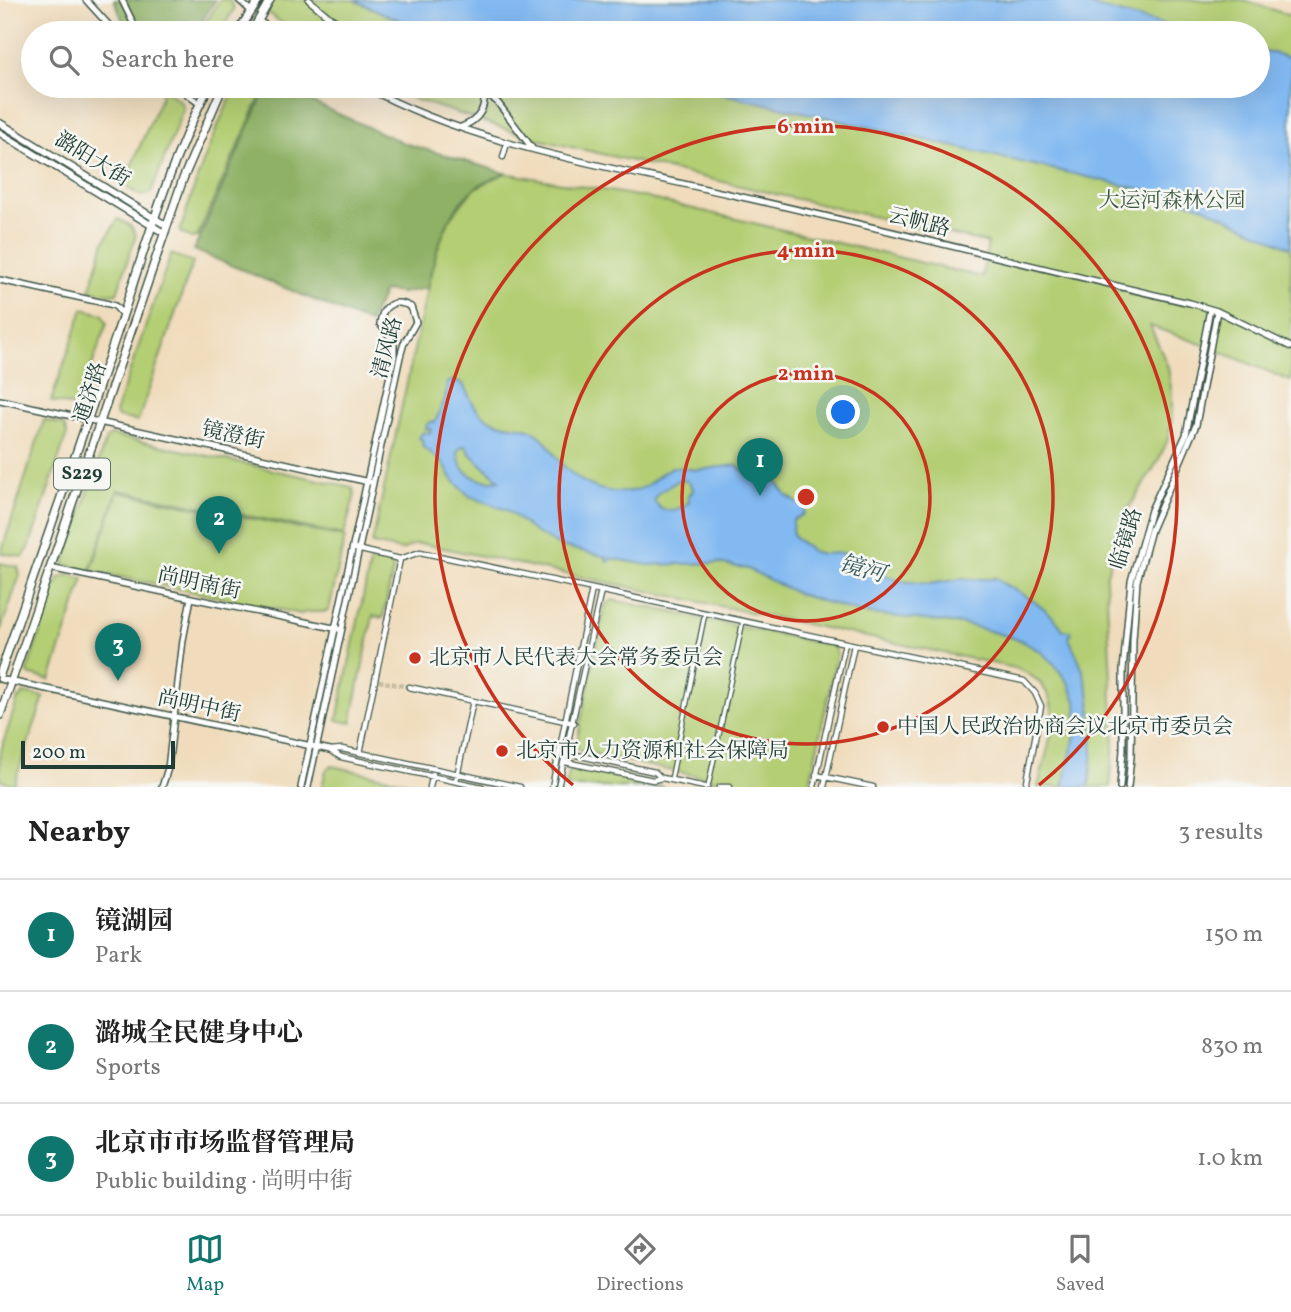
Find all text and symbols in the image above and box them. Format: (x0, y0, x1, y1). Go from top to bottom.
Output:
search box (21, 21, 1270, 98)
icon: search (45, 41, 83, 79)
text: Search here (101, 42, 234, 78)
text: 6 min (777, 113, 835, 142)
street label: 潞阳大街 (49, 125, 135, 195)
park label: 大运河森林公园 (1099, 187, 1246, 216)
street label: 云帆路 (885, 201, 953, 245)
text: 4 min (777, 237, 835, 266)
street label: 清风路 (366, 314, 410, 382)
street label: 通济路 (67, 359, 115, 427)
text: 2 min (778, 360, 834, 389)
your location (826, 395, 860, 429)
street label: 镜澄街 (199, 415, 267, 457)
pin: 1 (737, 438, 783, 496)
road number: S229 (54, 458, 110, 489)
centre of rings (794, 485, 818, 509)
pin: 2 (196, 496, 242, 554)
street label: 临镜路 (1104, 505, 1150, 573)
water label: 镜河 (836, 549, 892, 592)
street label: 尚明南街 (155, 561, 243, 607)
pin: 3 (95, 623, 141, 681)
place label: 北京市人民代表大会常务委员会 (429, 644, 723, 673)
marker: 北京市人民代表大会常务委员会 (407, 650, 423, 666)
street label: 尚明中街 (155, 684, 243, 730)
place label: 中国人民政治协商会议北京市委员会 (897, 713, 1233, 742)
marker: 中国人民政治协商会议北京市委员会 (875, 719, 891, 735)
place label: 北京市人力资源和社会保障局 (516, 737, 789, 766)
scale bar (21, 738, 175, 770)
text: 200 m (32, 740, 86, 766)
marker: 北京市人力资源和社会保障局 (494, 743, 510, 759)
text: Nearby (28, 812, 130, 854)
text: 3 results (1178, 817, 1263, 849)
text: 镜湖园 (95, 904, 173, 940)
text: 1 (46, 919, 56, 951)
text: 150 m (1205, 919, 1263, 951)
text: Park (95, 940, 142, 972)
text: 潞城全民健身中心 (95, 1016, 303, 1052)
text: 2 (45, 1031, 57, 1063)
text: 830 m (1201, 1031, 1263, 1063)
text: Sports (95, 1052, 161, 1084)
text: 北京市市场监督管理局 (95, 1126, 355, 1162)
text: 3 (45, 1143, 57, 1175)
text: 1.0 km (1197, 1143, 1263, 1175)
text: Public building · 尚明中街 (95, 1166, 353, 1198)
tab: Map (186, 1230, 224, 1298)
tab: Directions (597, 1230, 684, 1298)
tab: Saved (1056, 1230, 1105, 1298)

